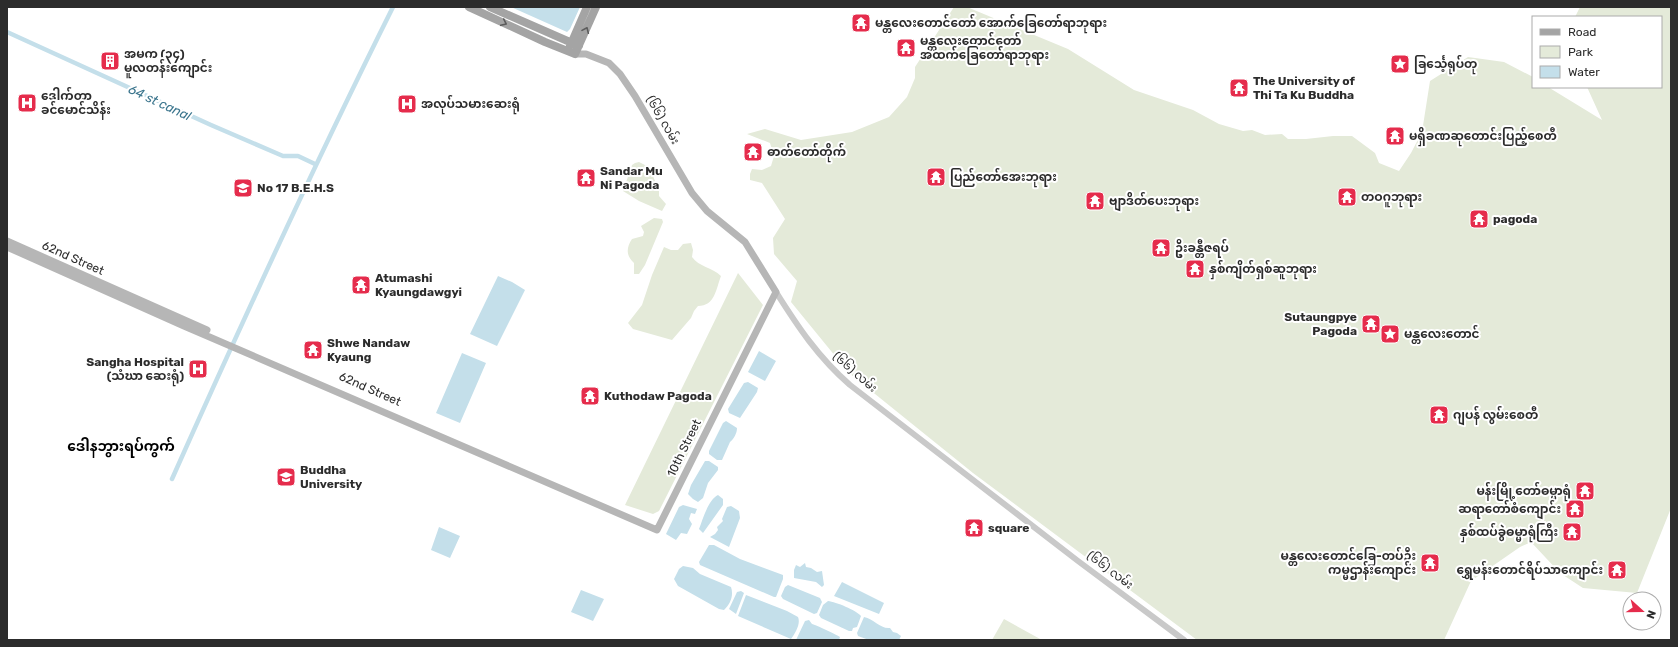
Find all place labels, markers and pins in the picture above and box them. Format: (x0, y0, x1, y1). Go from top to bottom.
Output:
temple icon: မန္တ‌လေးတောင်တော် အောက်ခြေတော်ရာဘုရား‌ (850, 12, 872, 34)
place label: မန္တ‌လေးတောင်တော် အောက်ခြေတော်ရာဘုရား‌ (875, 13, 1107, 34)
place label: မန္တ‌လေးတောင်တော် အထက်ခြေတော်ရာဘုရား‌ (920, 31, 1049, 66)
temple icon: မန္တ‌လေးတောင်တော် အထက်ခြေတော်ရာဘုရား‌ (895, 37, 917, 59)
place label: အမက (၃၄) မူလတန်းကျောင်း (124, 47, 212, 79)
building icon: အမက (၃၄) မူလတန်းကျောင်း (99, 50, 121, 72)
place icon: ခြင်္သေ့ရုပ်တု (1389, 53, 1411, 75)
place label: ခြင်္သေ့ရုပ်တု (1414, 54, 1477, 75)
place label: The University of Thi Ta Ku Buddha (1253, 74, 1356, 102)
temple icon: The University of Thi Ta Ku Buddha (1228, 77, 1250, 99)
place label: ဒေါက်တာ ခင်မောင်သိန်း (41, 86, 111, 120)
hospital icon: ဒေါက်တာ ခင်မောင်သိန်း (16, 92, 38, 114)
hospital icon: အလုပ်သမားဆေးရုံ (396, 93, 418, 115)
place label: အလုပ်သမားဆေးရုံ (421, 94, 520, 115)
temple icon: မရှိခဏဆုတောင်းပြည့်စေတီ (1384, 125, 1406, 147)
place label: မရှိခဏဆုတောင်းပြည့်စေတီ (1409, 126, 1557, 147)
temple icon: ဓာတ်တော်တိုက် (742, 141, 764, 163)
place label: ဓာတ်တော်တိုက် (767, 142, 846, 163)
place label: Sandar Mu Ni Pagoda (600, 164, 663, 192)
temple icon: ပြည်တော်အေးဘုရား (925, 166, 947, 188)
temple icon: Sandar Mu Ni Pagoda (575, 167, 597, 189)
place label: ပြည်တော်အေးဘုရား (950, 167, 1057, 188)
school or university icon: No 17 B.E.H.S (232, 177, 254, 199)
place label: No 17 B.E.H.S (257, 181, 334, 195)
temple icon: တဝဂူဘုရား (1336, 186, 1358, 208)
temple icon: ဗျာဒိတ်ပေးဘုရား (1084, 190, 1106, 212)
place label: တဝဂူဘုရား (1361, 190, 1422, 208)
place label: ဗျာဒိတ်ပေးဘုရား (1109, 191, 1199, 212)
temple icon: pagoda (1468, 208, 1490, 230)
place label: pagoda (1493, 212, 1537, 226)
temple icon: ဦးခန္တီဇရပ် (1150, 237, 1172, 259)
place label: ဦးခန္တီဇရပ် (1175, 238, 1229, 258)
temple icon: နှစ်ကျိတ်ရှစ်ဆူဘုရား (1184, 258, 1206, 280)
place label: နှစ်ကျိတ်ရှစ်ဆူဘုရား (1209, 259, 1317, 280)
place label: Atumashi Kyaungdawgyi (375, 271, 462, 299)
temple icon: Atumashi Kyaungdawgyi (350, 274, 372, 296)
place label: Sutaungpye Pagoda (1284, 310, 1357, 338)
temple icon: Sutaungpye Pagoda (1360, 313, 1382, 335)
place icon: မန္တလေးတောင် (1379, 323, 1401, 345)
place label: မန္တလေးတောင် (1404, 324, 1480, 344)
place label: Shwe Nandaw Kyaung (327, 336, 410, 364)
temple icon: Shwe Nandaw Kyaung (302, 339, 324, 361)
place label: Sangha Hospital (သံဃာ ဆေးရုံ) (86, 355, 184, 387)
hospital icon: Sangha Hospital (သံဃာ ဆေးရုံ) (187, 358, 209, 380)
temple icon: Kuthodaw Pagoda (579, 385, 601, 407)
place label: Kuthodaw Pagoda (604, 389, 712, 403)
temple icon: ဂျပန် လွမ်းစေတီ (1428, 404, 1450, 426)
place label: ဂျပန် လွမ်းစေတီ (1453, 405, 1538, 426)
place label: Buddha University (300, 463, 362, 491)
school or university icon: Buddha University (275, 466, 297, 488)
temple icon: မန်းမြို့တော်ဓမ္မာရုံ (1574, 480, 1596, 502)
place label: မန်းမြို့တော်ဓမ္မာရုံ (1476, 481, 1571, 502)
temple icon: ဆရာတော်စံကျောင်း (1564, 498, 1586, 520)
place label: ဆရာတော်စံကျောင်း (1458, 499, 1561, 520)
temple icon: square (963, 517, 985, 539)
place label: square (988, 521, 1030, 535)
temple icon: နှစ်ထပ်ခွဲဓမ္မာရုံကြီး (1561, 521, 1583, 543)
place label: နှစ်ထပ်ခွဲဓမ္မာရုံကြီး (1460, 522, 1558, 543)
place label: မန္တလေးတောင်ခြေ-တပ်ဦး ကမ္မဌာန်းကျောင်း (1281, 546, 1416, 581)
temple icon: မန္တလေးတောင်ခြေ-တပ်ဦး ကမ္မဌာန်းကျောင်း (1419, 552, 1441, 574)
temple icon: ရွှေမန်းတောင်ရိပ်သာကျောင်း (1606, 559, 1628, 581)
place label: ရွှေမန်းတောင်ရိပ်သာကျောင်း (1457, 560, 1603, 581)

